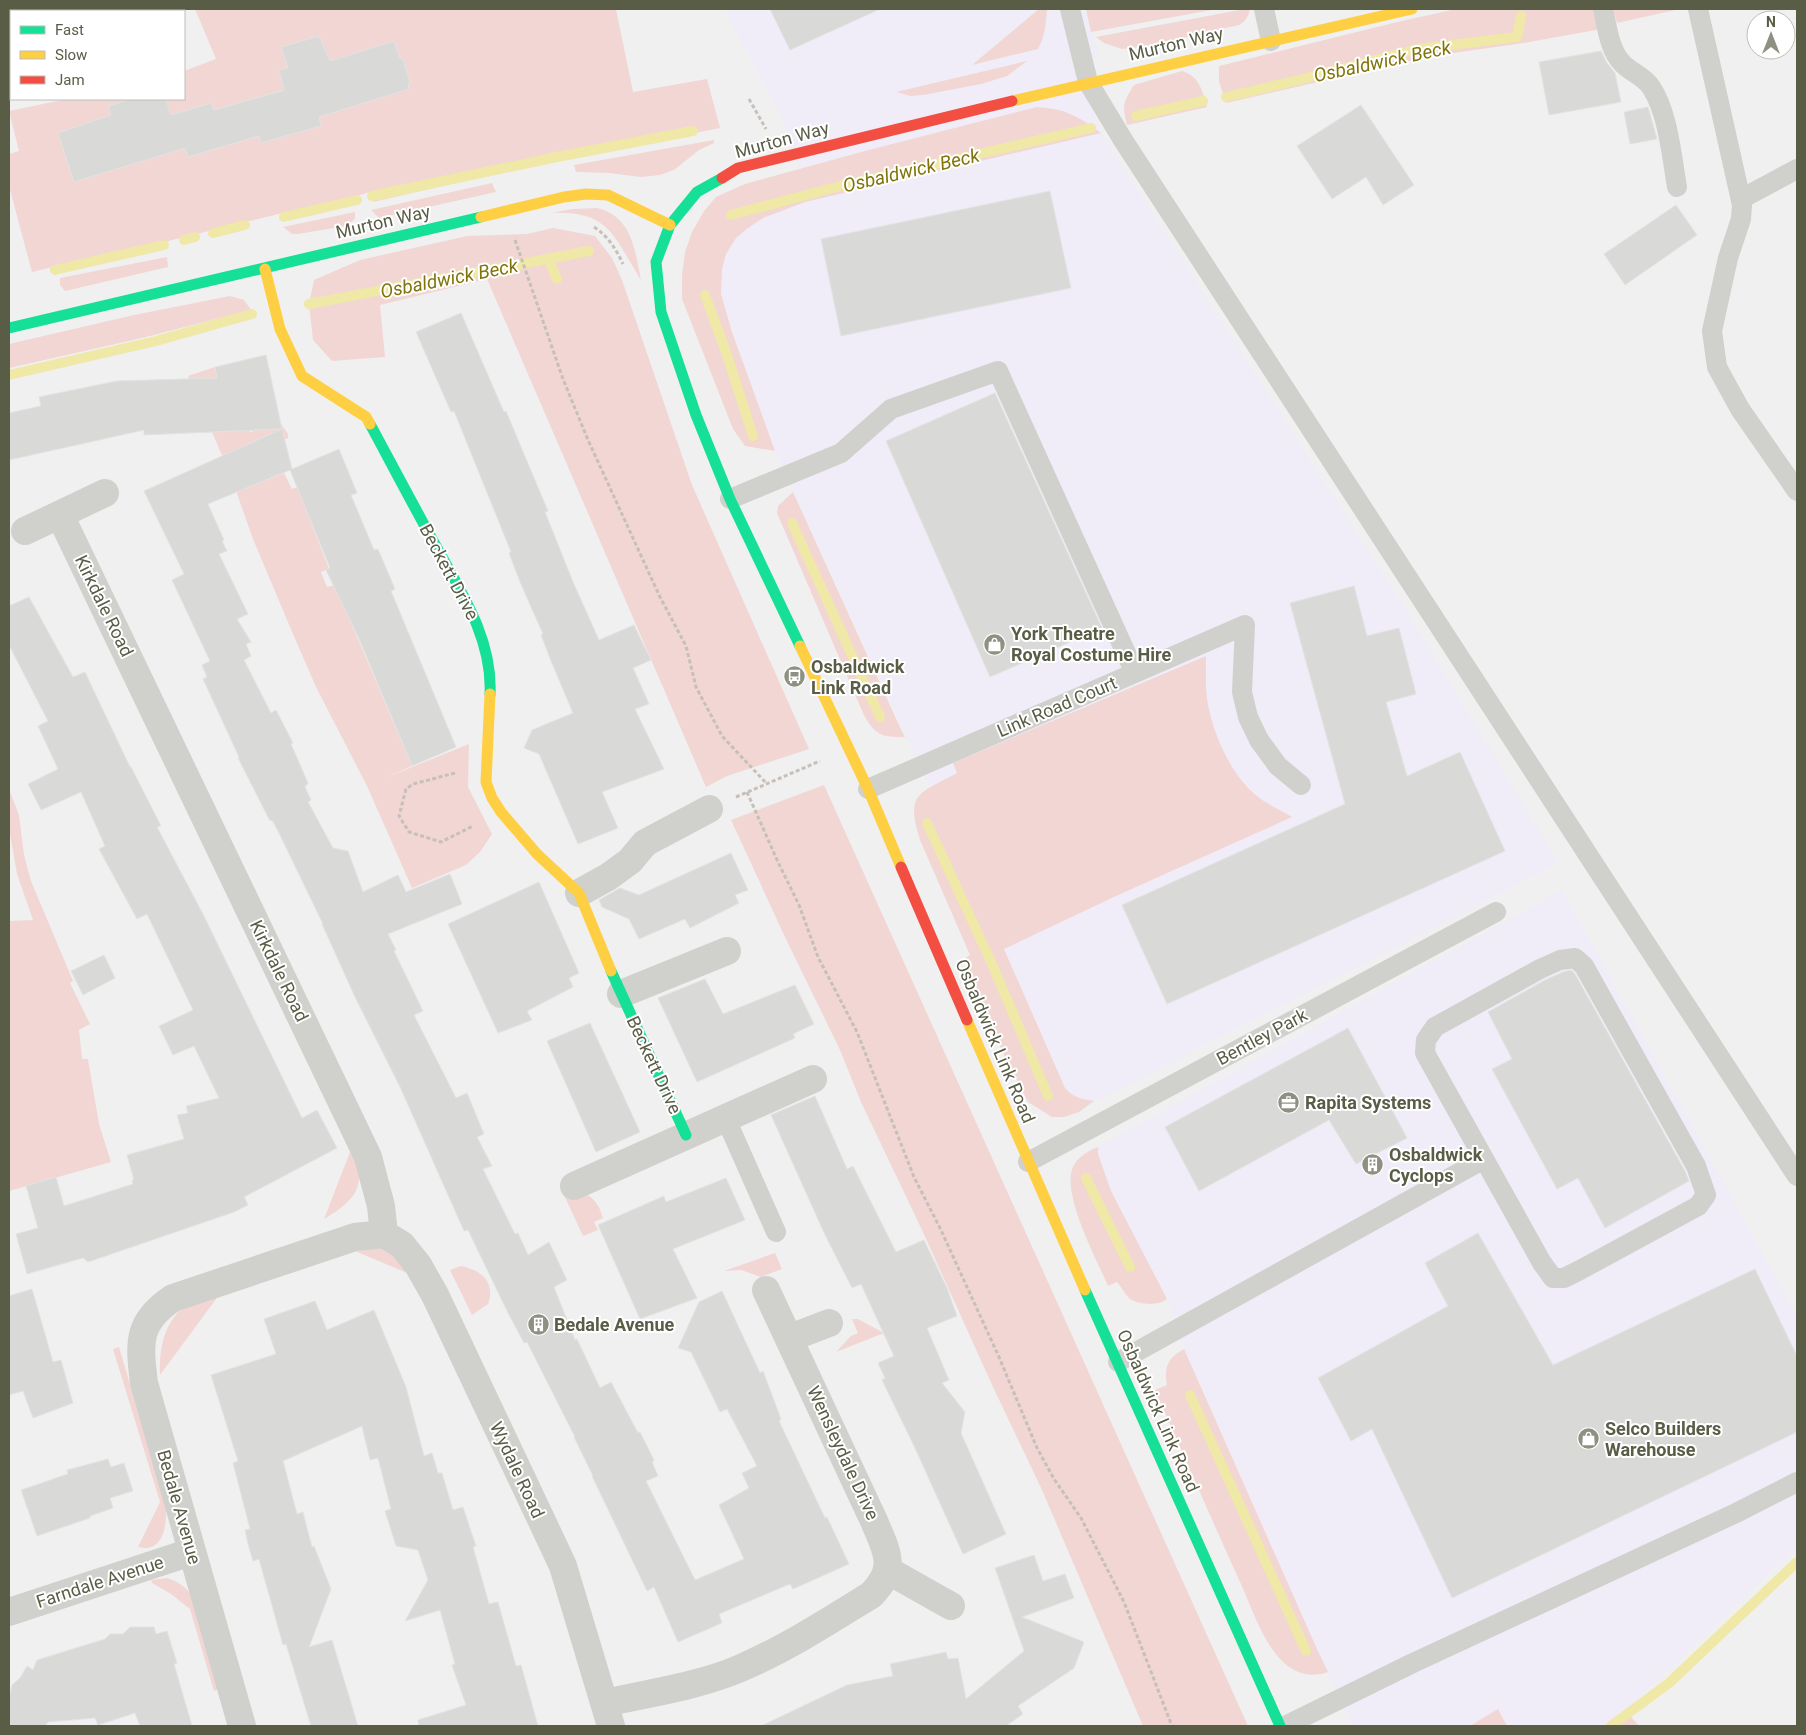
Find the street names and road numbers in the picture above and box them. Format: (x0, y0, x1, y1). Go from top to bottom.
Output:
street label: Murton Way (1127, 22, 1226, 65)
street label: Murton Way (733, 117, 832, 162)
street label: Murton Way (334, 200, 433, 243)
street label: Beckett Drive (415, 520, 483, 623)
street label: Kirkdale Road (71, 552, 138, 660)
street label: Link Road Court (994, 672, 1120, 741)
street label: Kirkdale Road (246, 917, 313, 1025)
street label: Osbaldwick Link Road (951, 956, 1039, 1126)
street label: Bentley Park (1213, 1003, 1311, 1069)
street label: Beckett Drive (623, 1013, 686, 1117)
street label: Osbaldwick Link Road (1113, 1326, 1204, 1495)
street label: Wensleydale Drive (803, 1382, 884, 1523)
street label: Wydale Road (486, 1418, 549, 1521)
street label: Bedale Avenue (153, 1447, 206, 1566)
street label: Farndale Avenue (34, 1551, 166, 1612)

